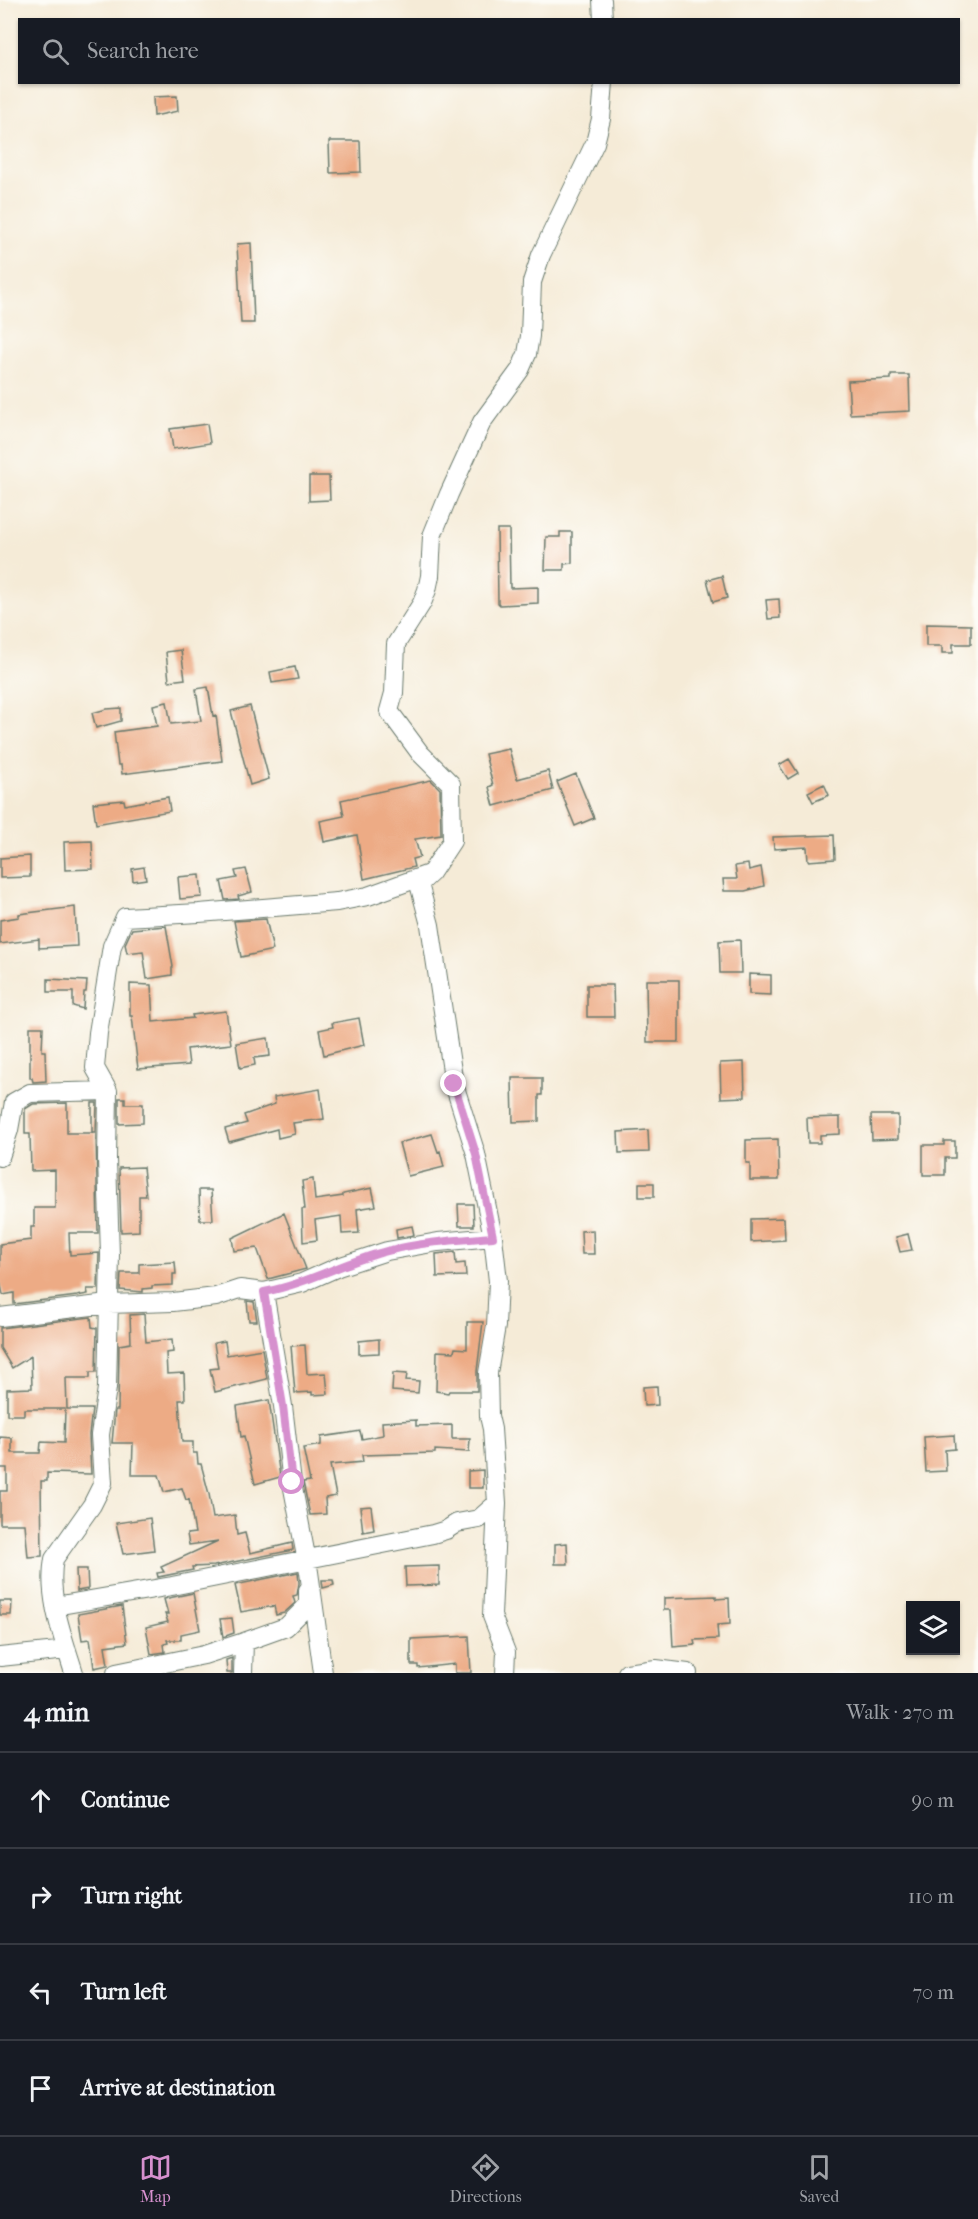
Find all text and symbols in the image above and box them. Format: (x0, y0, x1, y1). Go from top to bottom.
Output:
search box (18, 18, 960, 84)
icon: search (39, 35, 72, 68)
text: Search here (87, 38, 199, 64)
route end (440, 1070, 466, 1096)
route start (278, 1468, 304, 1494)
map controls (906, 1601, 960, 1655)
button: layers (906, 1601, 960, 1655)
text: 4 min (24, 1697, 89, 1728)
text: Walk · 270 m (846, 1701, 954, 1724)
icon: ahead (24, 1784, 57, 1817)
text: Continue (81, 1787, 170, 1813)
text: 90 m (912, 1789, 954, 1812)
icon: right (24, 1880, 57, 1913)
text: Turn right (81, 1883, 182, 1909)
text: 110 m (908, 1885, 954, 1908)
icon: left (24, 1976, 57, 2009)
text: Turn left (81, 1979, 167, 2005)
text: 70 m (912, 1981, 954, 2004)
icon: arrive (24, 2072, 57, 2105)
text: Arrive at destination (81, 2075, 275, 2101)
tab: Map (139, 2151, 172, 2206)
tab: Directions (450, 2151, 522, 2206)
tab: Saved (799, 2151, 839, 2206)

